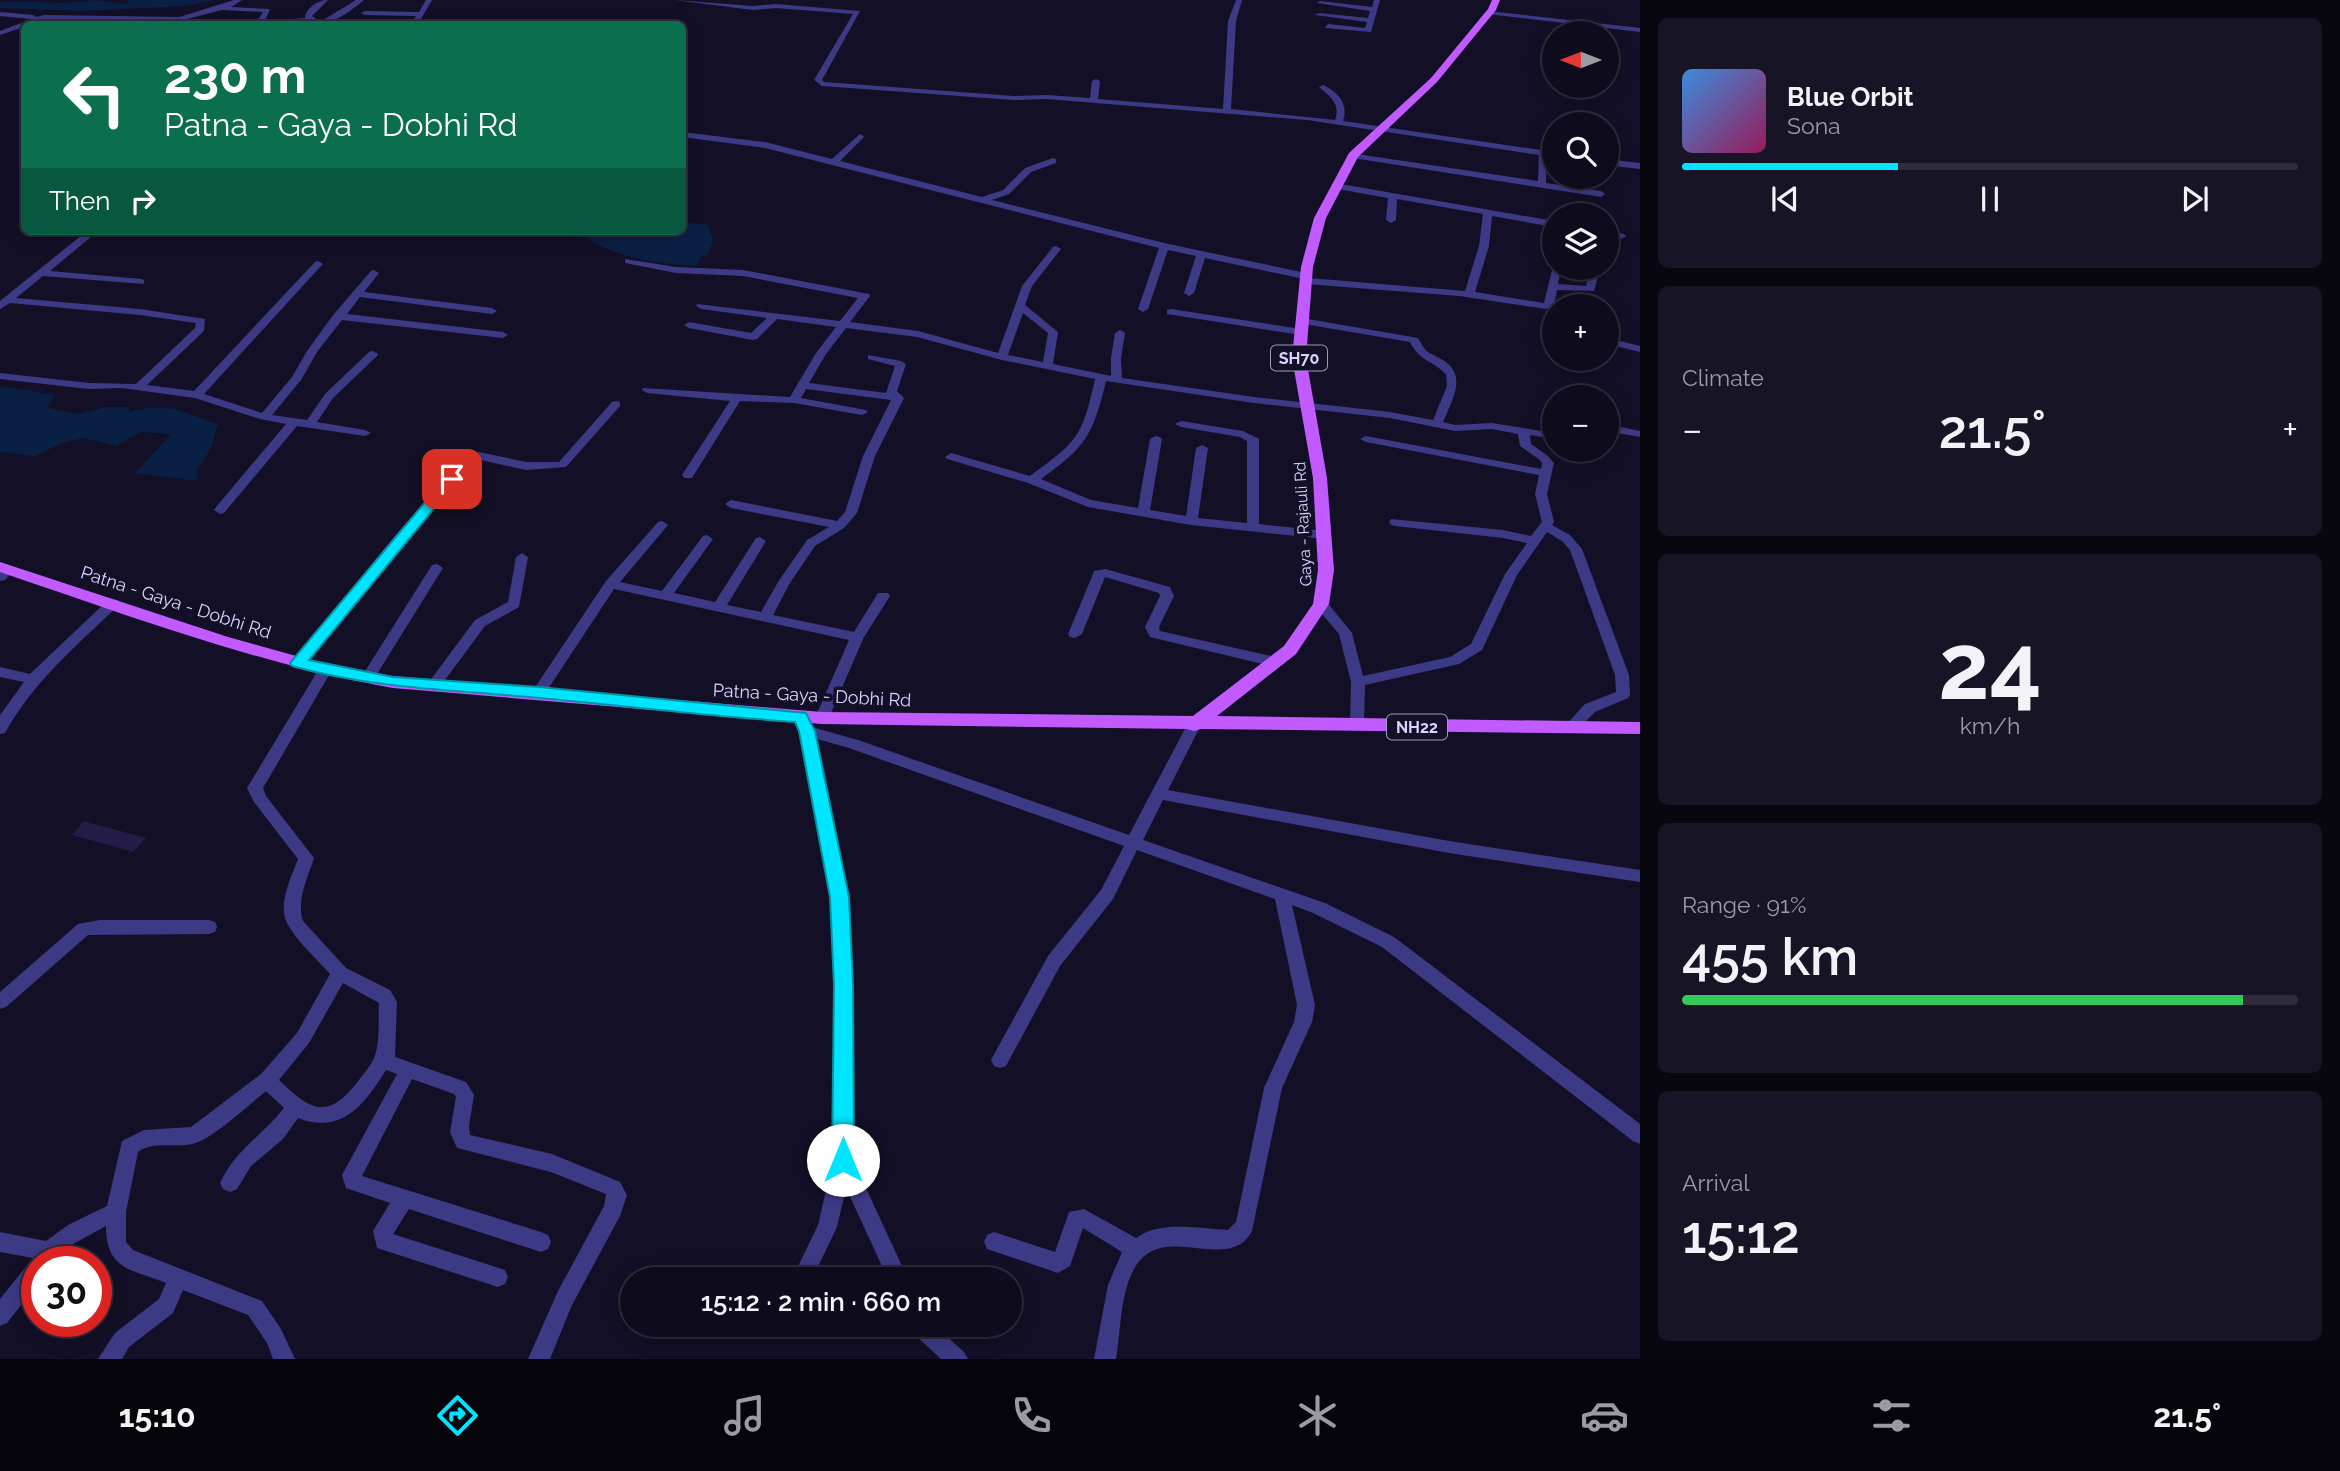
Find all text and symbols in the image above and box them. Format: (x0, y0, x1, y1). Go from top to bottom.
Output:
north arrow (1542, 21, 1619, 98)
map controls (1542, 21, 1619, 462)
text: 230 m (164, 47, 306, 104)
icon: left (49, 49, 140, 140)
text: Blue Orbit (1787, 82, 1914, 112)
text: Patna - Gaya - Dobhi Rd (164, 106, 517, 143)
button: search (1542, 112, 1619, 189)
text: Sona (1787, 112, 1841, 139)
icon: previous (1766, 180, 1804, 218)
icon: pause (1971, 180, 2009, 218)
icon: next (2176, 180, 2214, 218)
icon: right (124, 182, 162, 220)
text: Then (49, 186, 110, 216)
button: layers (1542, 203, 1619, 280)
button: + (1542, 294, 1619, 371)
road number: SH70 (1271, 346, 1327, 370)
text: Climate (1682, 364, 1764, 391)
button: − (1542, 385, 1619, 462)
text: 21.5° (1939, 399, 2046, 460)
text: − (1682, 407, 1702, 452)
text: + (2282, 407, 2298, 452)
pin (422, 449, 482, 509)
icon: arrive (433, 460, 471, 498)
street label: Gaya - Rajauli Rd (1290, 461, 1316, 587)
street label: Patna - Gaya - Dobhi Rd (78, 561, 274, 643)
text: 24 (1938, 613, 2042, 720)
street label: Patna - Gaya - Dobhi Rd (712, 679, 912, 711)
text: km/h (1960, 712, 2020, 739)
road number: NH22 (1387, 714, 1447, 740)
text: Range · 91% (1682, 891, 1806, 918)
text: 455 km (1682, 926, 1858, 987)
position arrow (806, 1123, 880, 1197)
text: Arrival (1682, 1169, 1749, 1196)
text: 15:12 (1682, 1204, 1800, 1265)
speed limit sign: 30 (21, 1246, 112, 1337)
text: 15:12 · 2 min · 660 m (701, 1287, 941, 1317)
icon: directions (433, 1391, 482, 1440)
icon: music (720, 1391, 769, 1440)
icon: phone (1007, 1391, 1056, 1440)
icon: climate (1293, 1391, 1342, 1440)
icon: car (1580, 1391, 1629, 1440)
icon: filters (1867, 1391, 1916, 1440)
text: 15:10 (119, 1397, 196, 1434)
text: 21.5° (2153, 1397, 2221, 1434)

